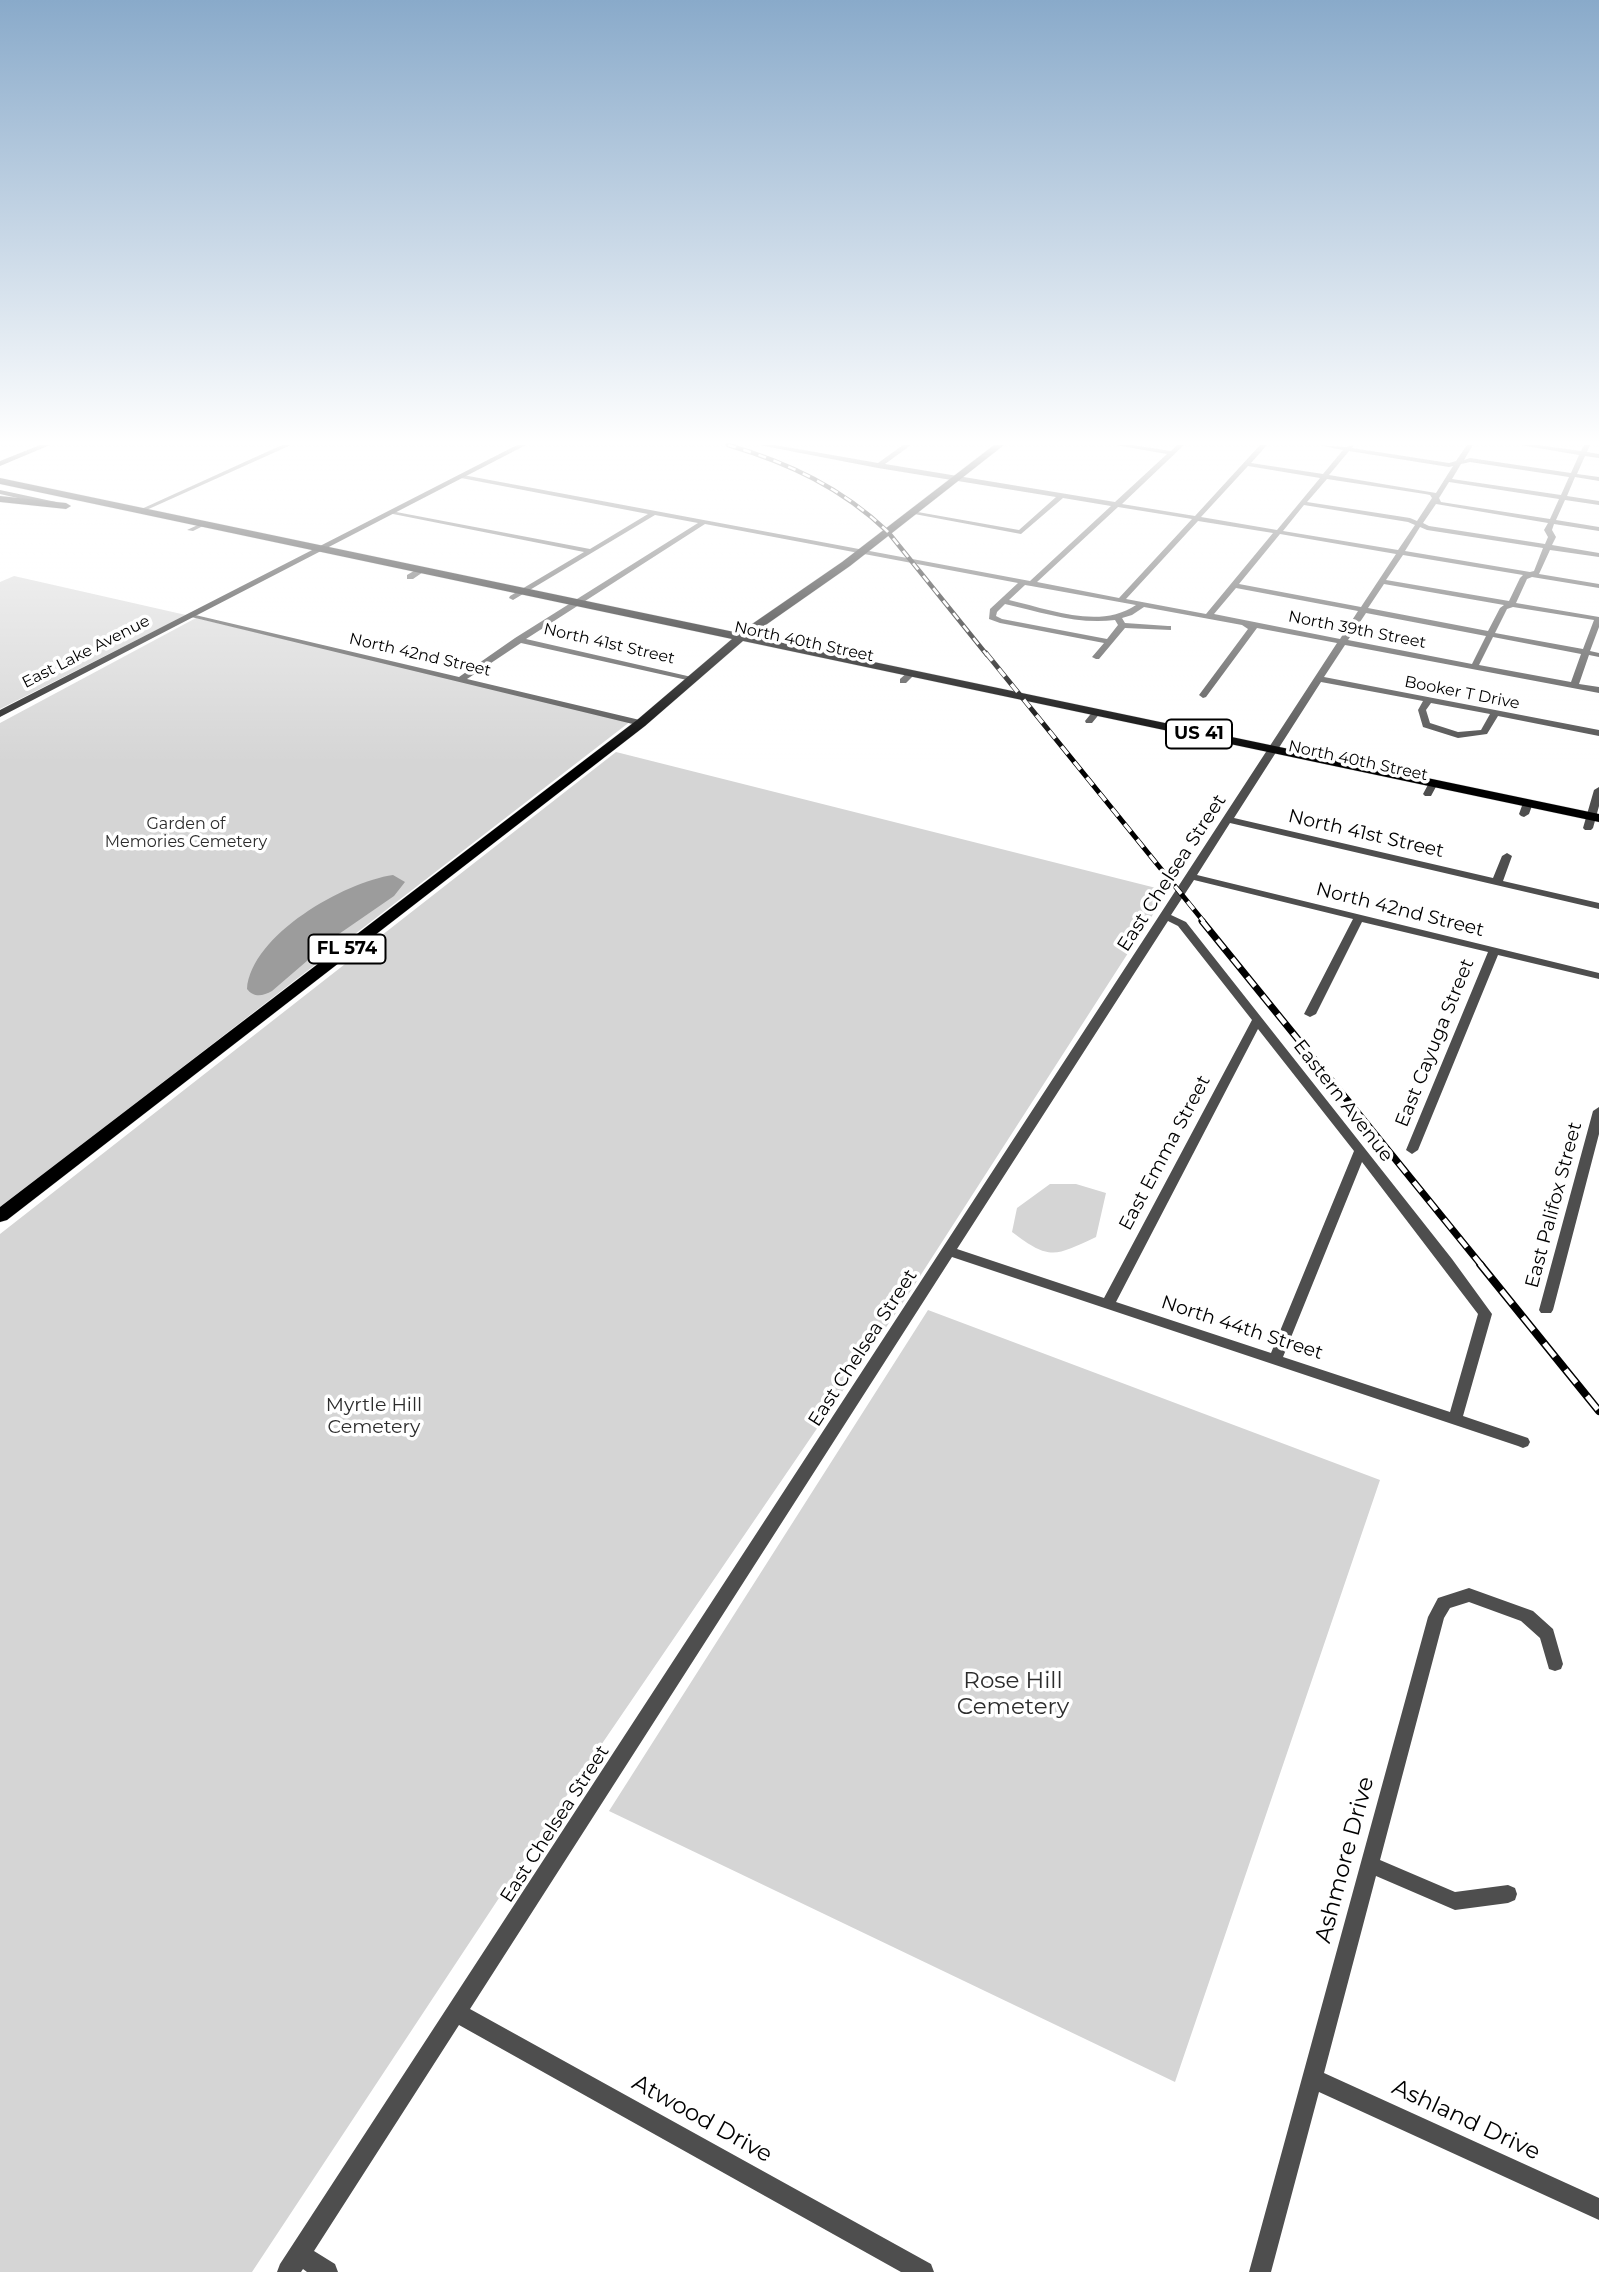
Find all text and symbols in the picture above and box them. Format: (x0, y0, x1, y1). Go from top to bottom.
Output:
street label: North 39th Street (1286, 607, 1428, 653)
street label: East Lake Avenue (19, 611, 153, 693)
street label: North 40th Street (732, 618, 876, 666)
street label: North 41st Street (542, 620, 676, 668)
street label: North 42nd Street (347, 629, 493, 681)
street label: Booker T Drive (1403, 672, 1521, 714)
road number: US 41 (1166, 720, 1232, 748)
street label: North 40th Street (1286, 737, 1430, 785)
street label: East Chelsea Street (1113, 790, 1231, 956)
street label: North 41st Street (1286, 805, 1446, 863)
park label: Garden of Memories Cemetery (105, 814, 267, 852)
street label: North 42nd Street (1314, 878, 1486, 942)
road number: FL 574 (308, 934, 386, 964)
street label: East Cayuga Street (1391, 955, 1479, 1131)
street label: Eastern Avenue (1288, 1035, 1398, 1167)
street label: East Emma Street (1114, 1072, 1216, 1234)
street label: East Palifox Street (1521, 1119, 1587, 1291)
street label: East Chelsea Street (804, 1265, 922, 1431)
street label: North 44th Street (1158, 1291, 1326, 1365)
park label: Myrtle Hill Cemetery (326, 1394, 422, 1438)
park label: Rose Hill Cemetery (957, 1667, 1069, 1721)
street label: East Chelsea Street (496, 1741, 614, 1907)
street label: Ashmore Drive (1310, 1774, 1380, 1946)
street label: Atwood Drive (627, 2069, 777, 2169)
street label: Ashland Drive (1388, 2074, 1544, 2166)

